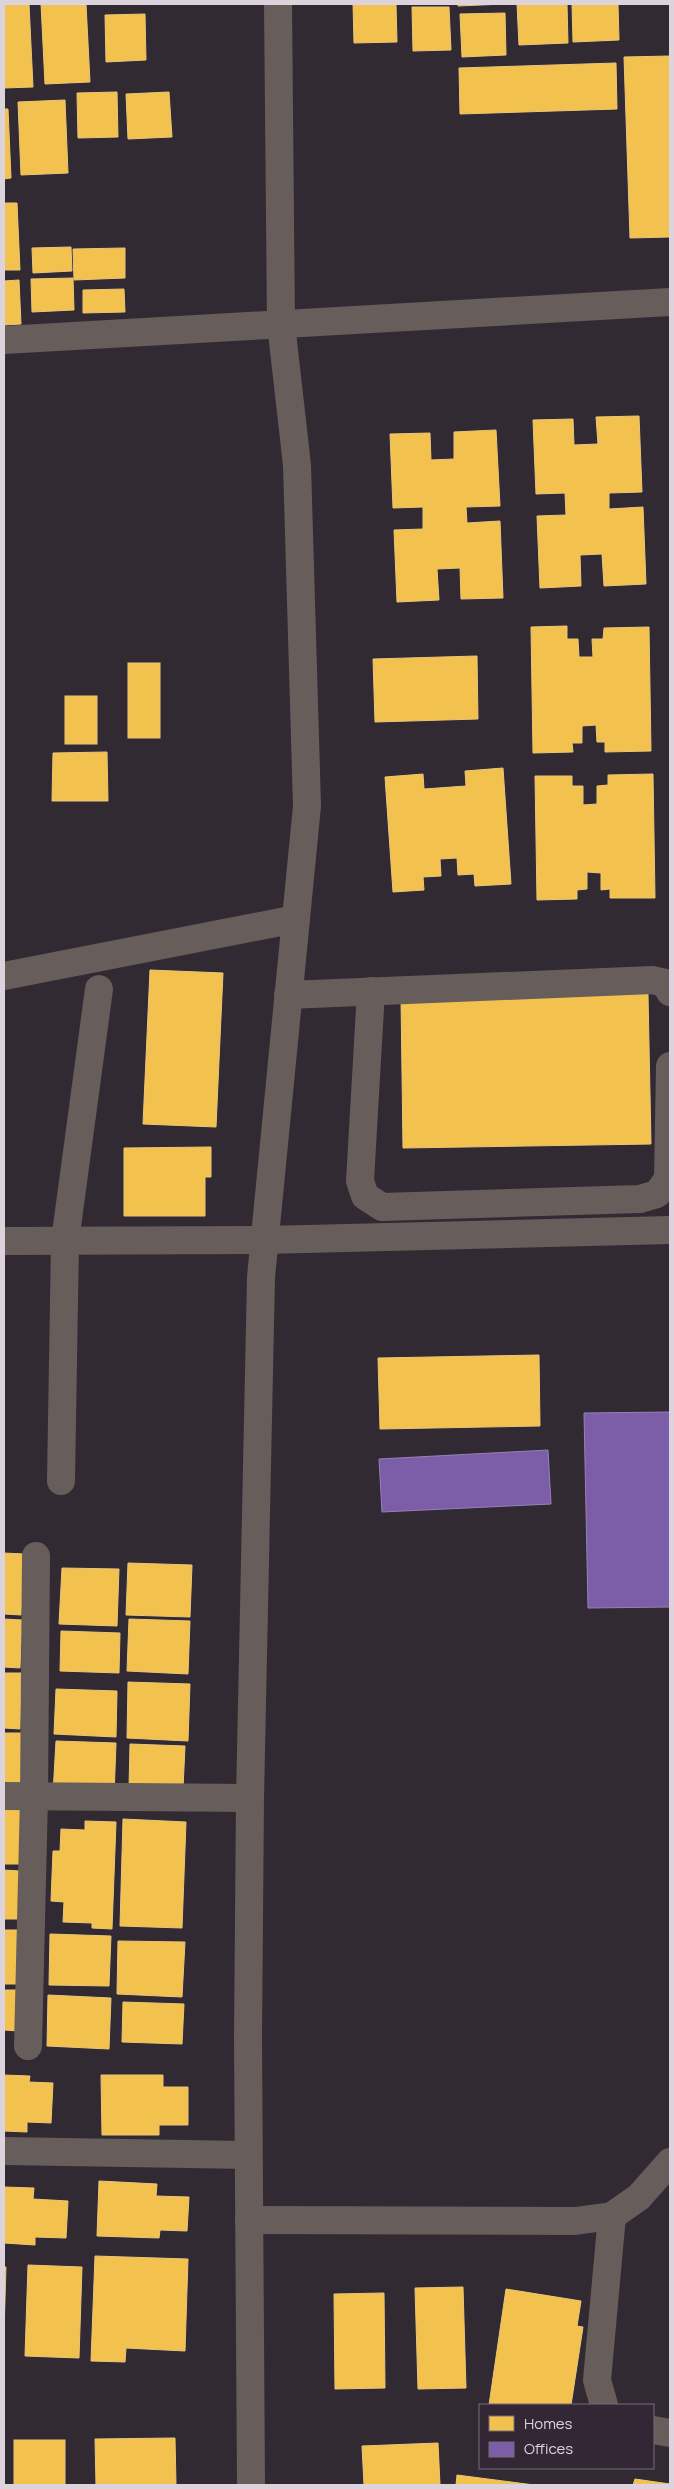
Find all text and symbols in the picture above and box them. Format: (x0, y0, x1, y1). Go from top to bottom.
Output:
legend (479, 2404, 654, 2469)
text: Homes (524, 2413, 573, 2434)
text: Offices (524, 2438, 573, 2459)

